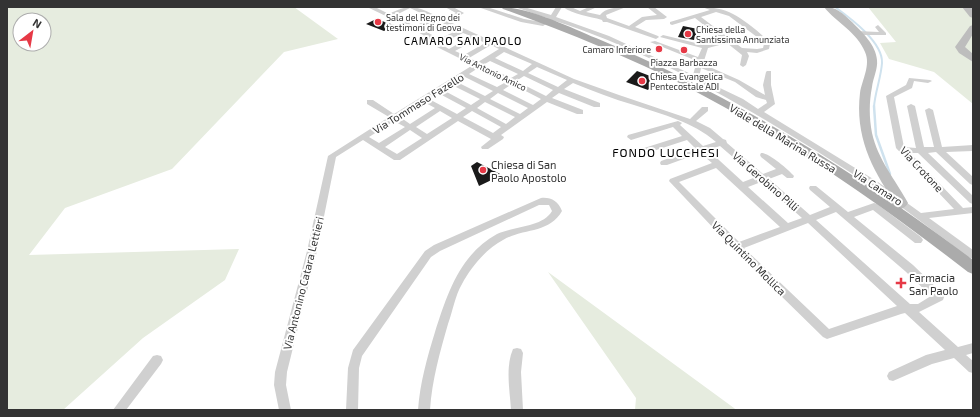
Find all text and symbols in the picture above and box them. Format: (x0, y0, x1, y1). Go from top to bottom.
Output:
north arrow (12, 12, 52, 52)
place label: Sala del Regno dei testimoni di Geova (386, 12, 462, 33)
text: N (31, 15, 44, 31)
marker: Sala del Regno dei testimoni di Geova (373, 17, 383, 27)
place label: Chiesa della Santissima Annunziata (696, 24, 789, 45)
marker: Chiesa della Santissima Annunziata (683, 29, 693, 39)
district label: CAMARO SAN PAOLO (404, 34, 522, 47)
place label: Camaro Inferiore (582, 44, 651, 55)
marker: Camaro Inferiore (654, 44, 664, 54)
marker: Piazza Barbazza (679, 45, 689, 55)
street label: Via Antonio Amico (458, 51, 528, 93)
place label: Piazza Barbazza (651, 57, 718, 68)
street label: Via Tommaso Fazello (370, 70, 466, 136)
place label: Chiesa Evangelica Pentecostale ADI (650, 71, 723, 92)
marker: Chiesa Evangelica Pentecostale ADI (637, 76, 647, 86)
street label: Viale della Marina Russa (727, 101, 839, 175)
street label: Via Crotone (898, 144, 946, 194)
district label: FONDO LUCCHESI (612, 145, 720, 159)
street label: Via Gerobino Pilli (730, 149, 802, 213)
place label: Chiesa di San Paolo Apostolo (491, 158, 566, 184)
marker: Chiesa di San Paolo Apostolo (478, 165, 488, 175)
street label: Via Camaro (851, 166, 905, 208)
street label: Via Antonino Catara Lettieri (280, 215, 326, 351)
street label: Via Quintino Mollica (709, 218, 789, 298)
place label: Farmacia San Paolo (909, 271, 958, 297)
marker: Farmacia San Paolo (896, 278, 906, 288)

